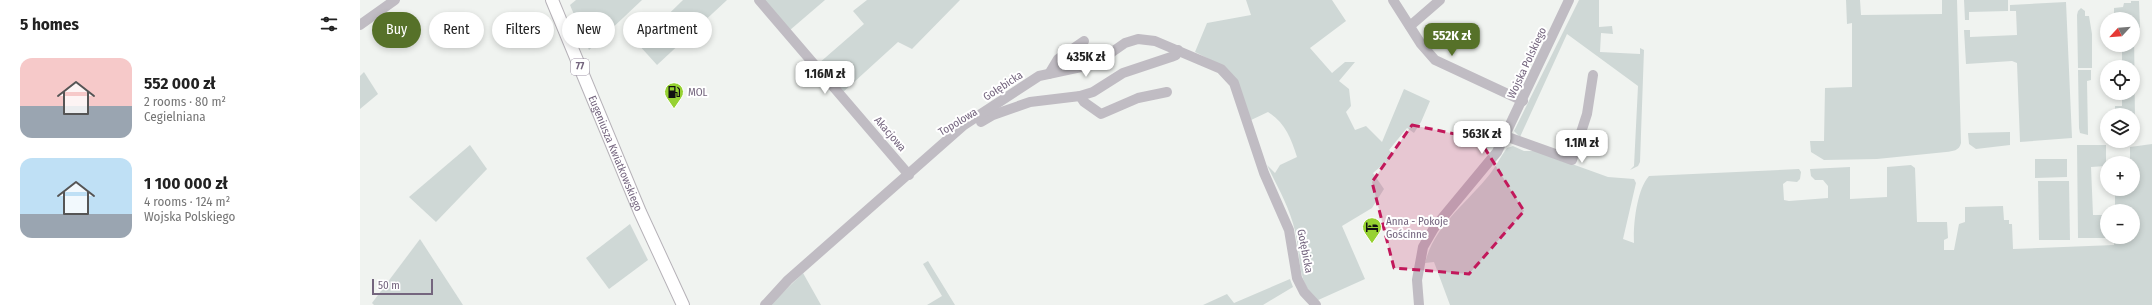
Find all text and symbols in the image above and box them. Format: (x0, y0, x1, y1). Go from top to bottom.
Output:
chip: Buy (372, 12, 421, 48)
chip: Rent (429, 12, 484, 48)
chip: Filters (492, 12, 554, 48)
chip: New (562, 12, 615, 48)
chip: Apartment (623, 12, 712, 48)
north arrow (2100, 12, 2140, 52)
map controls (2100, 12, 2140, 244)
icon: filters (318, 13, 340, 35)
text: 5 homes (20, 14, 79, 35)
pin: 552K zł (1415, 23, 1489, 57)
street label: Wojska Polskiego (1505, 25, 1549, 101)
text: 552K zł (1433, 28, 1471, 43)
pin: 435K zł (1049, 44, 1123, 78)
text: 435K zł (1067, 49, 1105, 64)
road number: 77 (571, 59, 589, 75)
button: locate (2100, 60, 2140, 100)
pin: 1.16M zł (784, 61, 866, 95)
text: 1.16M zł (804, 66, 846, 81)
street label: Gołębicka (981, 68, 1025, 104)
text: 552 000 zł (144, 73, 216, 94)
icon: home (52, 74, 100, 122)
fuel station icon: MOL (663, 81, 685, 109)
place label: MOL (688, 86, 708, 99)
street label: Eugeniusza Kwiatkowskiego (586, 93, 646, 213)
text: 2 rooms · 80 m² (144, 94, 226, 109)
street label: Topolowa (936, 105, 980, 139)
button: layers (2100, 108, 2140, 148)
text: Cegielniana (144, 109, 206, 124)
street label: Akacjowa (871, 114, 909, 154)
pin: 563K zł (1445, 121, 1519, 155)
text: 563K zł (1462, 126, 1502, 141)
pin: 1.1M zł (1545, 130, 1619, 164)
text: 1.1M zł (1565, 135, 1599, 150)
button: + (2100, 156, 2140, 196)
text: 1 100 000 zł (144, 173, 228, 194)
icon: home (52, 174, 100, 222)
text: 4 rooms · 124 m² (144, 194, 230, 209)
button: − (2100, 204, 2140, 244)
text: Wojska Polskiego (144, 209, 235, 224)
place label: Anna - Pokoje Gościnne (1386, 215, 1448, 241)
hotel icon: Anna - Pokoje Gościnne (1361, 216, 1383, 244)
street label: Gołębicka (1294, 228, 1316, 274)
scale bar (372, 277, 433, 296)
text: 50 m (378, 279, 400, 292)

